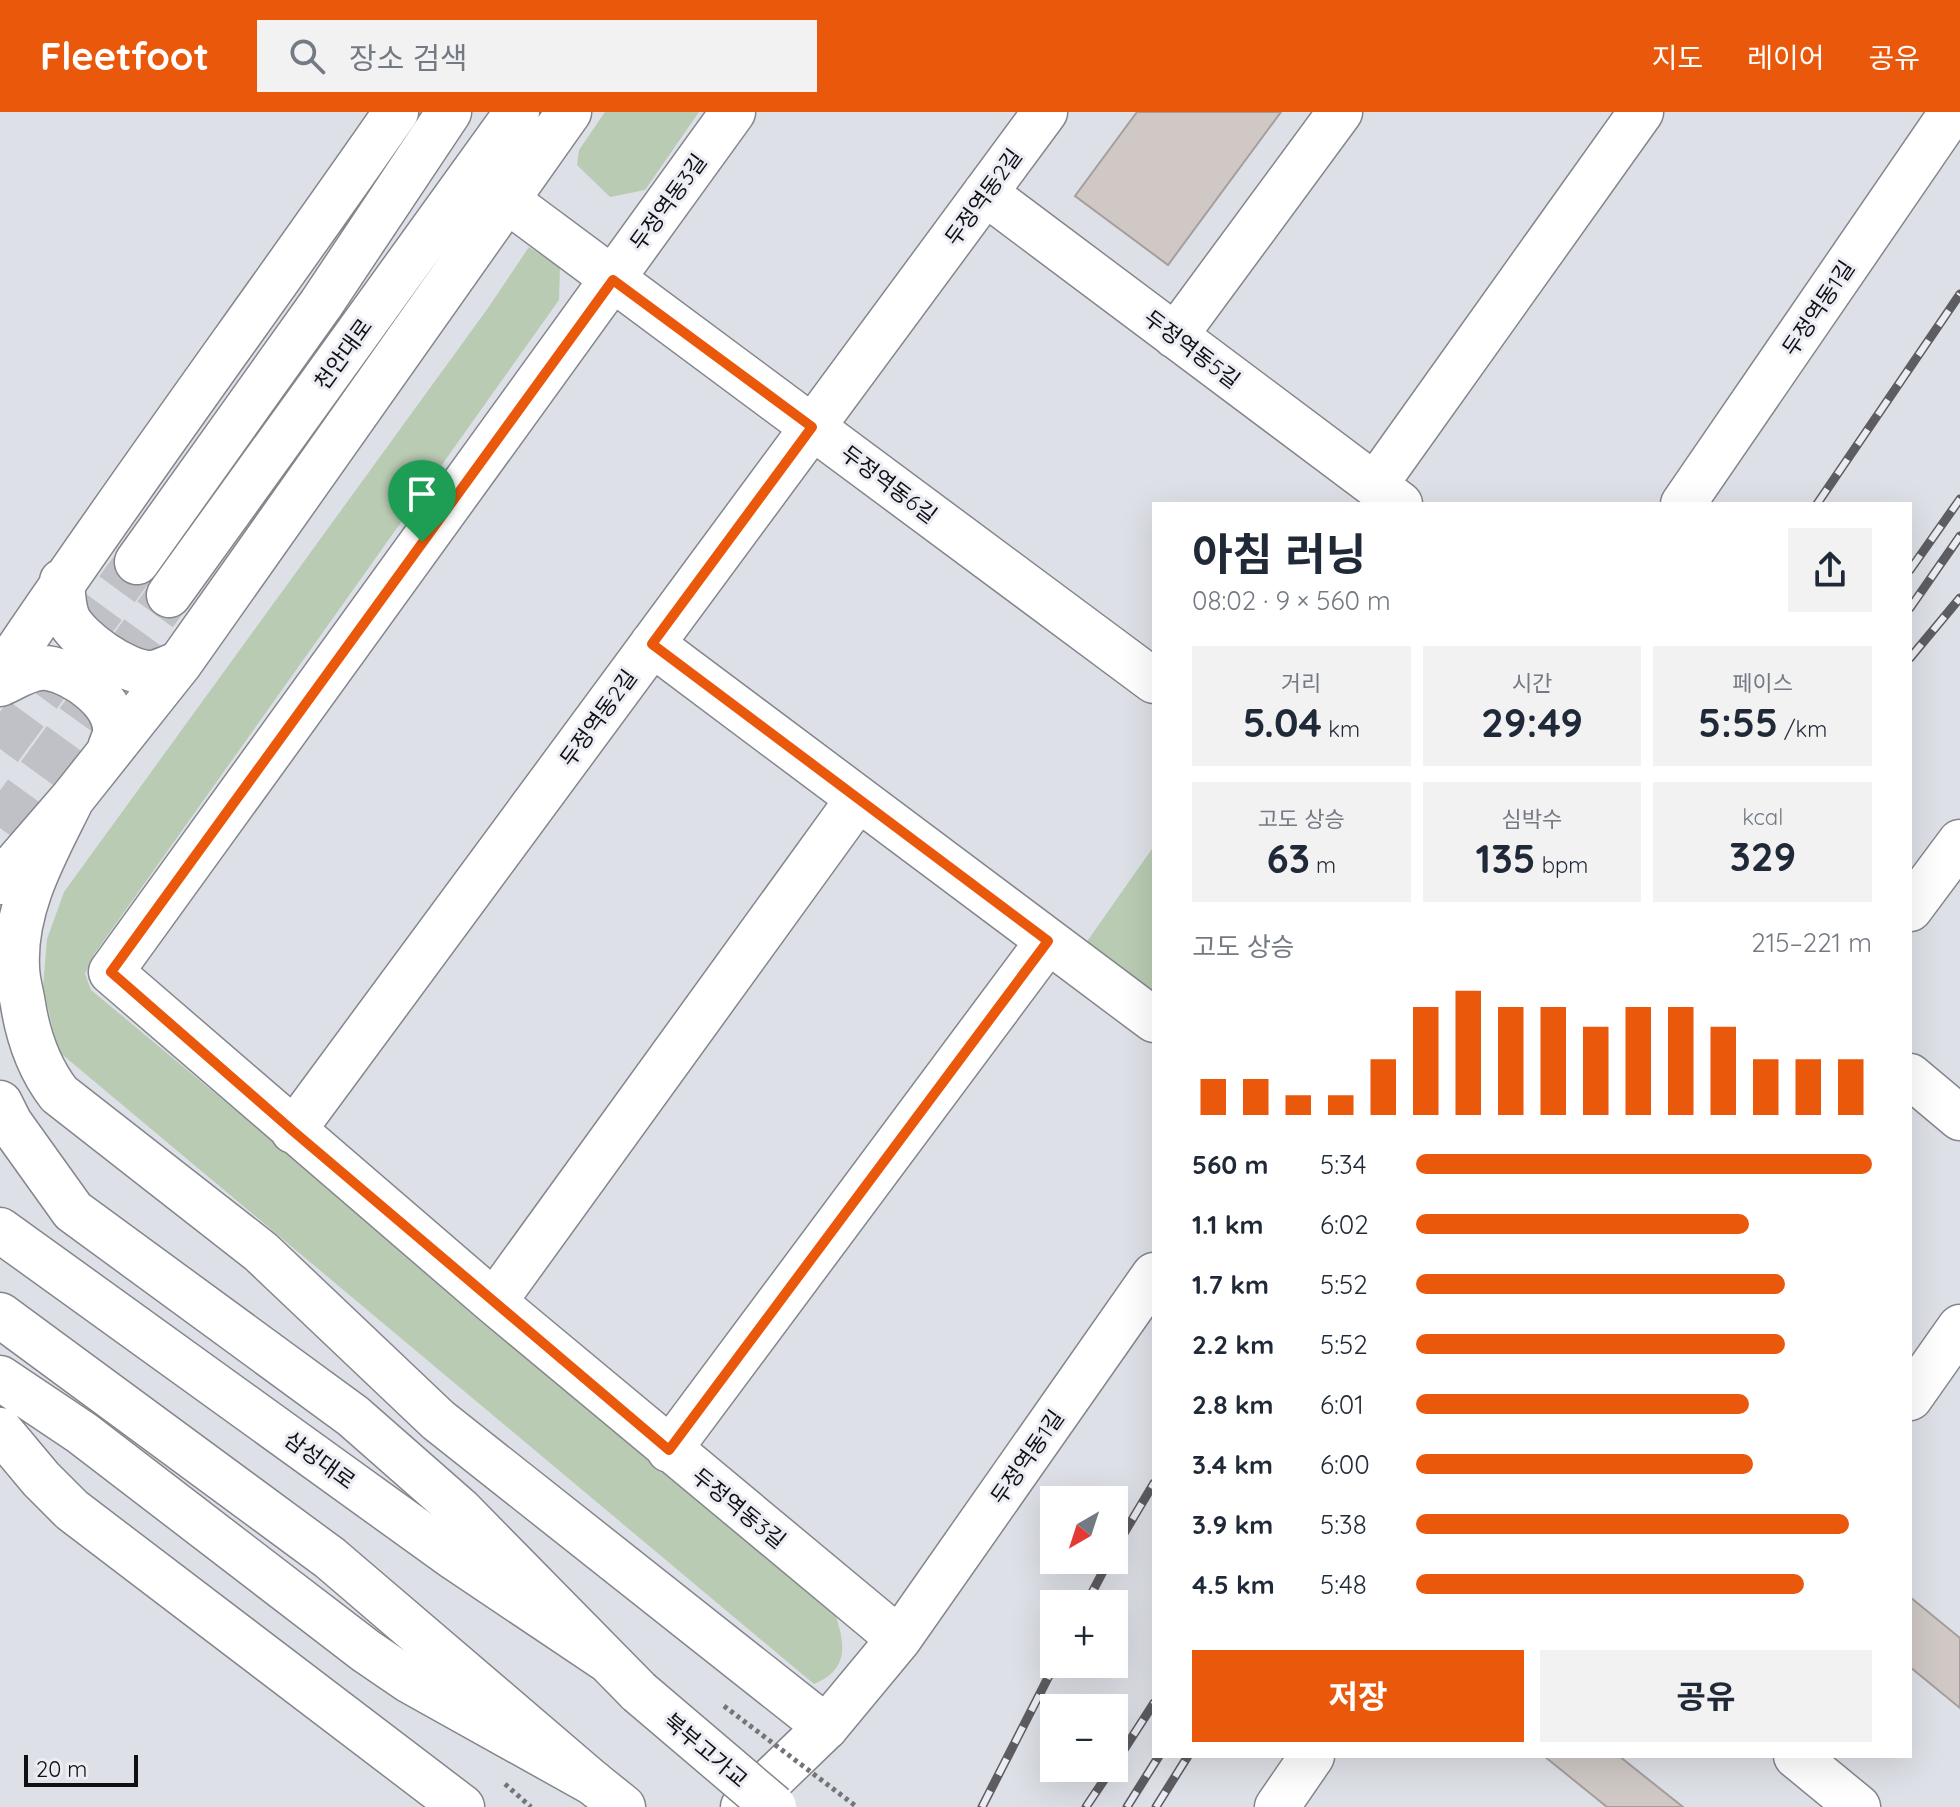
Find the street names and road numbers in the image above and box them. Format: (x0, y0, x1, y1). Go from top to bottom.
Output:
street label: 두정역동2길 (938, 143, 1028, 251)
street label: 두정역동3길 (624, 148, 712, 256)
street label: 두정역동1길 (1776, 255, 1860, 361)
street label: 두정역동5길 (1138, 304, 1246, 394)
street label: 천안대로 (308, 313, 378, 395)
street label: 두정역동6길 (835, 439, 943, 529)
street label: 두정역동2길 (553, 664, 643, 772)
street label: 두정역동1길 (984, 1404, 1070, 1510)
street label: 삼성대로 (279, 1425, 361, 1495)
street label: 두정역동3길 (686, 1462, 792, 1554)
street label: 북부고가교 (658, 1707, 754, 1793)

